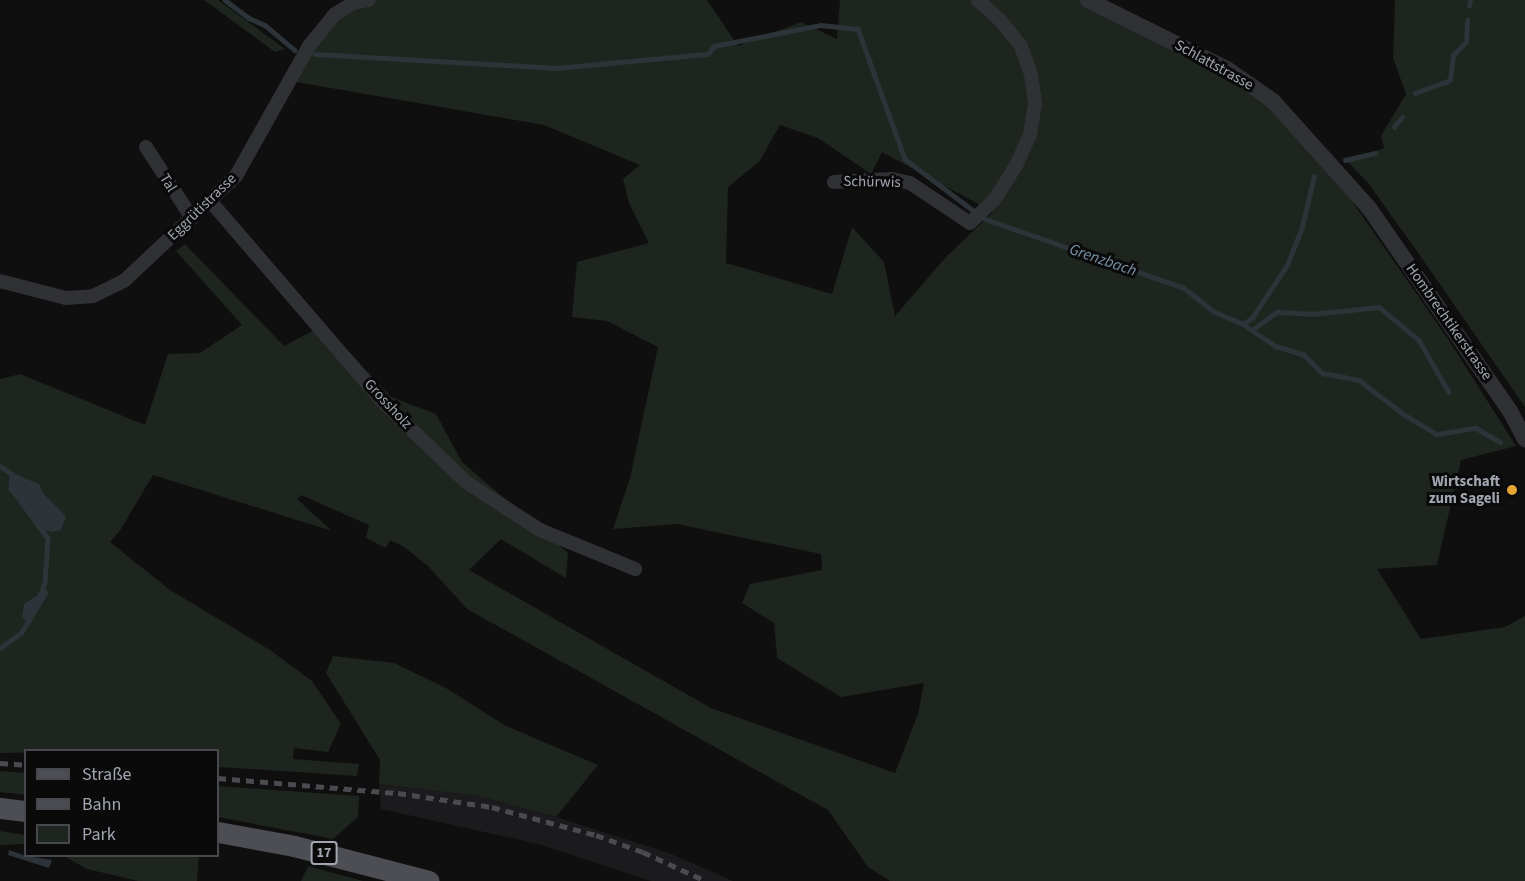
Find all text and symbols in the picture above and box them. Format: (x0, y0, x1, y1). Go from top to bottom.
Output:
street label: Schlattstrasse (1171, 36, 1257, 94)
street label: Tal (156, 170, 180, 196)
street label: Eggrütistrasse (164, 170, 240, 244)
street label: Schürwis (843, 173, 901, 191)
water label: Grenzbach (1067, 240, 1139, 280)
street label: Hombrechtikerstrasse (1402, 260, 1496, 384)
street label: Grossholz (360, 375, 416, 433)
place label: Wirtschaft zum Sageli (1429, 472, 1500, 507)
marker: Wirtschaft zum Sageli (1505, 483, 1519, 497)
legend (24, 749, 219, 857)
text: Straße (82, 762, 131, 787)
text: Bahn (82, 792, 121, 817)
text: Park (82, 822, 116, 847)
road number: 17 (310, 842, 338, 864)

